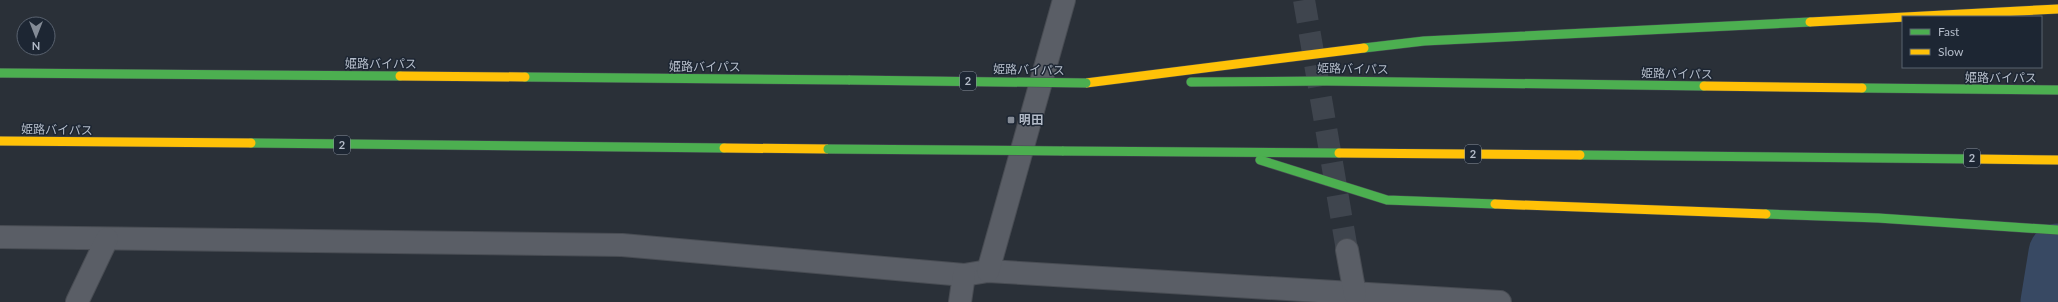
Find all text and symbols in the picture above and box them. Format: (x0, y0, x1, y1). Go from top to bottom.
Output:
north arrow (16, 16, 56, 56)
legend (1902, 16, 2042, 68)
text: Fast (1938, 24, 1960, 39)
text: N (32, 40, 40, 53)
text: Slow (1938, 44, 1964, 59)
street label: 姫路バイパス (345, 56, 417, 71)
street label: 姫路バイパス (669, 59, 741, 74)
street label: 姫路バイパス (1317, 60, 1389, 77)
street label: 姫路バイパス (993, 61, 1065, 78)
street label: 姫路バイパス (1641, 65, 1713, 82)
street label: 姫路バイパス (1965, 70, 2037, 85)
road number: 2 (960, 72, 976, 90)
place label: 明田 (1019, 112, 1043, 127)
marker: 明田 (1006, 115, 1016, 125)
street label: 姫路バイパス (21, 121, 93, 138)
road number: 2 (334, 136, 350, 154)
road number: 2 (1465, 145, 1481, 163)
road number: 2 (1964, 149, 1980, 167)

